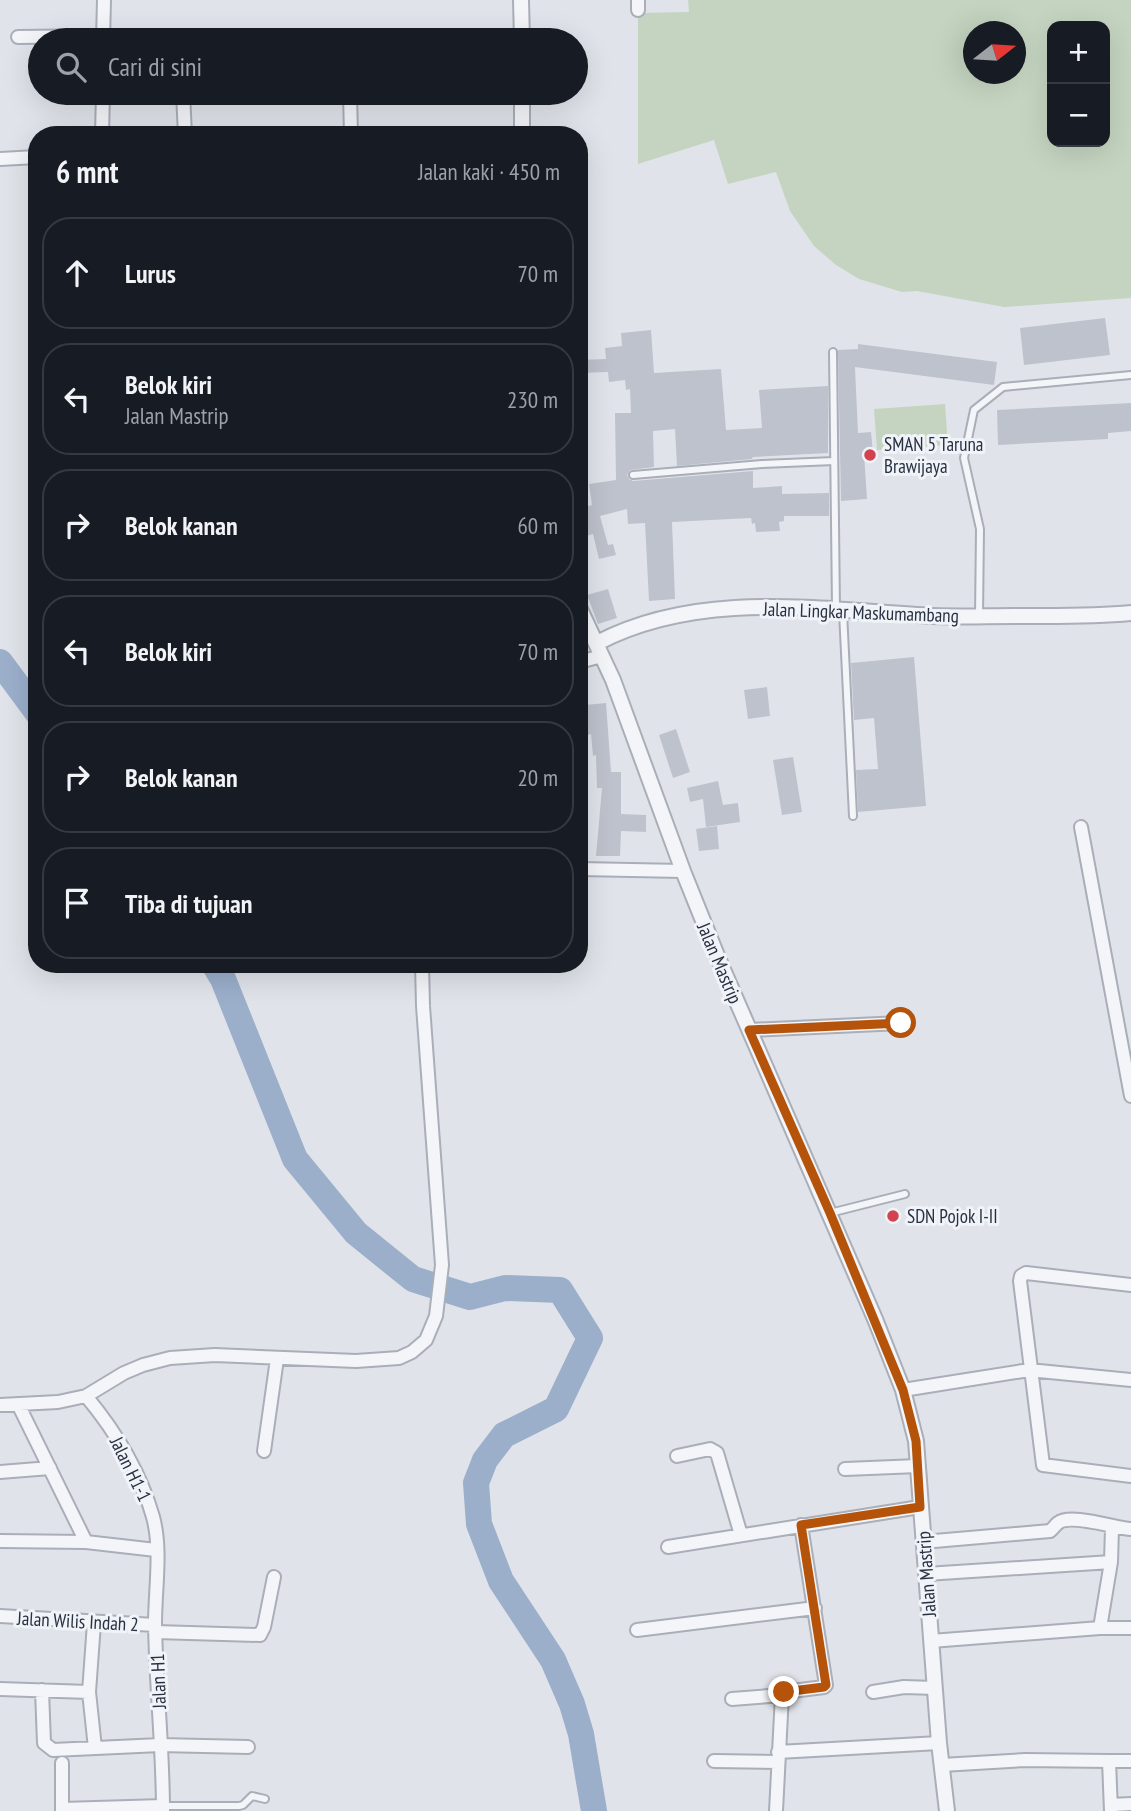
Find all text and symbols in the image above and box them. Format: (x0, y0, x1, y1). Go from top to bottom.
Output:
north arrow (963, 21, 1026, 84)
map controls (1047, 21, 1110, 147)
button: + (1047, 21, 1110, 84)
search box (28, 28, 588, 105)
icon: search (52, 48, 90, 86)
text: Cari di sini (108, 50, 202, 83)
button: − (1047, 84, 1110, 147)
text: 6 mnt (56, 152, 119, 191)
text: Jalan kaki · 450 m (418, 157, 560, 186)
icon: ahead (58, 254, 96, 292)
text: Lurus (125, 257, 176, 290)
text: 70 m (517, 259, 558, 288)
text: Belok kiri (125, 368, 212, 401)
icon: left (58, 380, 96, 418)
text: 230 m (507, 385, 558, 414)
text: Jalan Mastrip (125, 401, 229, 430)
place label: SMAN 5 Taruna Brawijaya (884, 432, 983, 478)
marker: SMAN 5 Taruna Brawijaya (862, 447, 878, 463)
icon: right (58, 506, 96, 544)
text: Belok kanan (125, 509, 238, 542)
text: 60 m (517, 511, 558, 540)
street label: Jalan Lingkar Maskumambang (762, 597, 959, 627)
icon: left (58, 632, 96, 670)
text: Belok kiri (125, 635, 212, 668)
text: 70 m (517, 637, 558, 666)
icon: right (58, 758, 96, 796)
text: Belok kanan (125, 761, 238, 794)
text: 20 m (517, 763, 558, 792)
icon: arrive (58, 884, 96, 922)
text: Tiba di tujuan (125, 887, 253, 920)
street label: Jalan Mastrip (692, 918, 748, 1007)
route start (885, 1007, 916, 1038)
place label: SDN Pojok I-II (907, 1204, 998, 1228)
marker: SDN Pojok I-II (885, 1208, 901, 1224)
street label: Jalan H1-1 (105, 1432, 157, 1505)
street label: Jalan Mastrip (911, 1531, 941, 1618)
street label: Jalan Wilis Indah 2 (16, 1606, 139, 1636)
street label: Jalan H1 (145, 1653, 171, 1710)
route end (768, 1676, 799, 1707)

